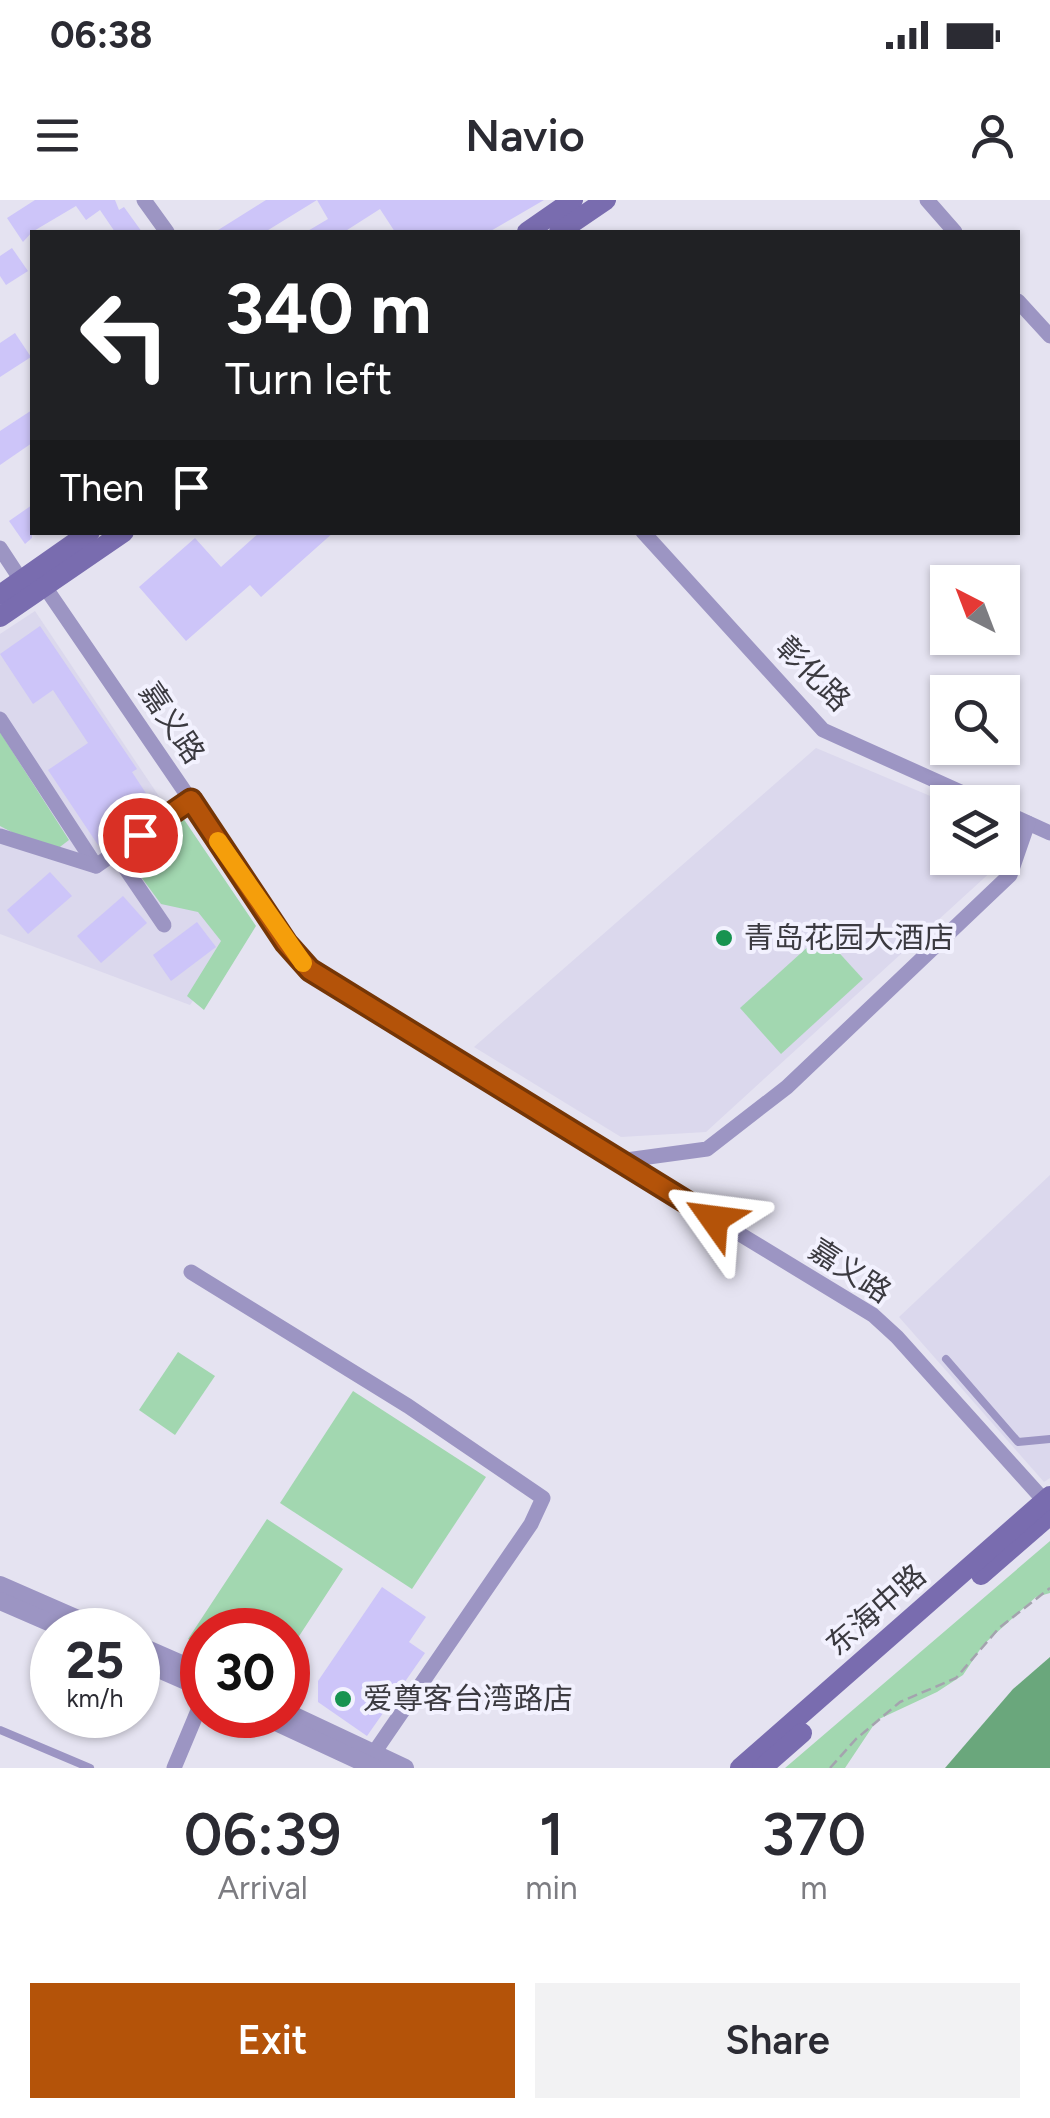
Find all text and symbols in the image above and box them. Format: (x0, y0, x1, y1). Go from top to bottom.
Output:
text: 06:38 (50, 12, 153, 58)
icon: menu (30, 108, 85, 163)
text: Navio (465, 108, 585, 162)
icon: person (965, 108, 1020, 163)
text: 340 m (225, 266, 431, 351)
icon: left (60, 270, 190, 400)
text: Turn left (225, 351, 392, 405)
icon: arrive (164, 460, 219, 515)
text: Then (60, 465, 144, 511)
north arrow (930, 565, 1020, 655)
map controls (930, 565, 1020, 875)
street label: 彰化路 (768, 629, 858, 719)
street label: 嘉义路 (132, 675, 213, 770)
button: search (930, 675, 1020, 765)
button: layers (930, 785, 1020, 875)
pin (98, 793, 183, 878)
icon: arrive (113, 808, 168, 863)
place label: 青岛花园大酒店 (744, 919, 954, 956)
marker: 青岛花园大酒店 (713, 927, 735, 949)
position arrow (662, 1167, 766, 1271)
street label: 嘉义路 (802, 1231, 898, 1311)
street label: 东海中路 (818, 1556, 933, 1663)
speed limit sign: 30 (180, 1608, 310, 1738)
text: 25 (66, 1630, 124, 1691)
place label: 爱尊客台湾路店 (363, 1680, 573, 1717)
text: km/h (66, 1683, 124, 1713)
marker: 爱尊客台湾路店 (332, 1688, 354, 1710)
text: 06:39 (184, 1798, 341, 1870)
text: 1 (539, 1798, 564, 1870)
text: 370 (762, 1798, 866, 1870)
text: Arrival (217, 1869, 308, 1907)
text: min (525, 1869, 578, 1907)
text: m (800, 1869, 827, 1907)
button: Exit (30, 1983, 515, 2098)
button: Share (535, 1983, 1020, 2098)

